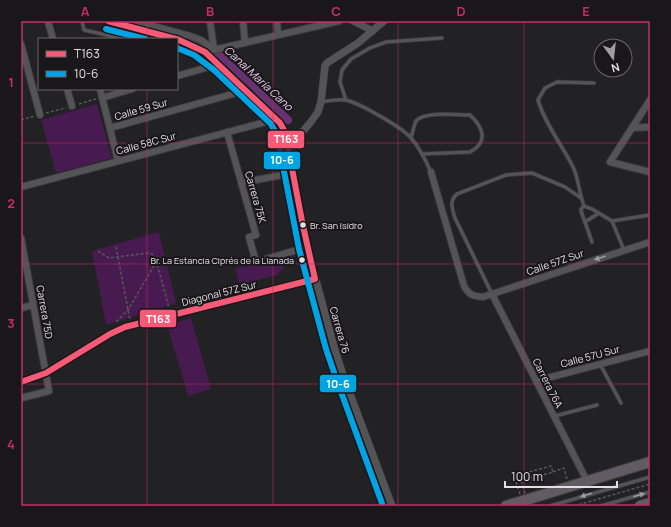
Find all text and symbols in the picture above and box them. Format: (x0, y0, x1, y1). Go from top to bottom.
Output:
text: A (81, 2, 90, 20)
text: B (206, 2, 214, 20)
text: C (331, 2, 341, 20)
text: D (456, 2, 466, 20)
text: E (582, 2, 590, 20)
legend (38, 38, 178, 90)
north arrow (593, 38, 633, 78)
water label: Canal María Cano (221, 42, 298, 115)
text: T163 (74, 45, 100, 62)
text: N (610, 60, 621, 76)
text: 10-6 (74, 65, 99, 82)
text: 1 (8, 73, 14, 91)
street label: Calle 59 Sur (113, 95, 170, 123)
street label: Calle 58C Sur (114, 128, 178, 158)
line badge: T163 (267, 130, 305, 149)
text: T163 (274, 131, 298, 146)
line badge: 10-6 (263, 151, 301, 170)
text: 10-6 (270, 152, 294, 167)
street label: Carrera 75K (242, 169, 270, 225)
text: 2 (7, 194, 15, 212)
place label: Br. San Isidro (310, 219, 363, 232)
marker: Br. San Isidro (298, 220, 308, 230)
street label: Calle 57Z Sur (524, 246, 586, 278)
place label: Br. La Estancia Ciprés de la Llanada (150, 254, 294, 267)
marker: Br. La Estancia Ciprés de la Llanada (297, 255, 307, 265)
one-way arrow (593, 255, 605, 261)
street label: Diagonal 57Z Sur (180, 277, 258, 309)
street label: Carrera 75D (33, 284, 57, 340)
street label: Carrera 76 (327, 305, 353, 355)
line badge: T163 (139, 309, 177, 328)
text: T163 (146, 311, 170, 326)
text: 3 (7, 314, 15, 332)
street label: Calle 57U Sur (559, 341, 622, 371)
street label: Carrera 76A (529, 356, 567, 411)
line badge: 10-6 (319, 374, 357, 393)
text: 10-6 (326, 376, 350, 391)
text: 4 (7, 435, 15, 453)
scale bar (505, 463, 617, 489)
text: 100 m (511, 468, 543, 485)
one-way arrow (579, 492, 591, 498)
one-way arrow (633, 492, 645, 498)

